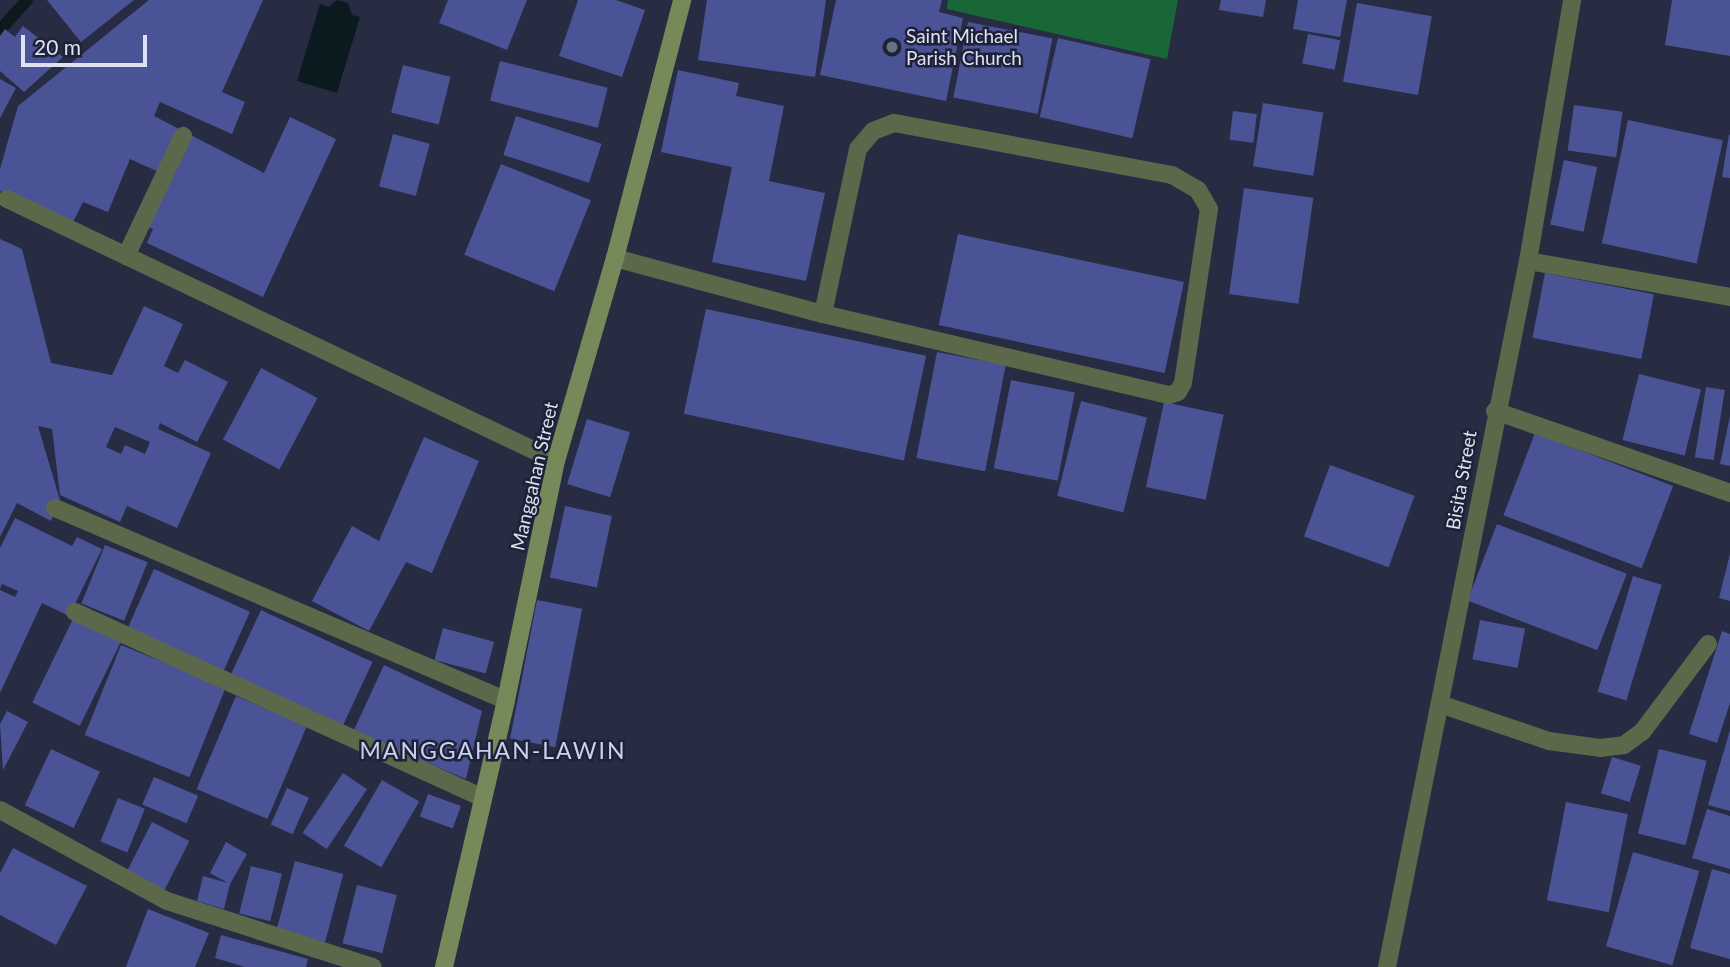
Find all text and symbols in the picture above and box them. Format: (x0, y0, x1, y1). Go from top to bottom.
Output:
scale bar (24, 21, 150, 65)
place label: Saint Michael Parish Church (906, 25, 1022, 69)
text: 20 m (34, 34, 81, 59)
marker: Saint Michael Parish Church (884, 39, 900, 55)
street label: Manggahan Street (506, 399, 562, 553)
street label: Bisita Street (1441, 428, 1481, 532)
district label: MANGGAHAN-LAWIN (361, 736, 625, 764)

